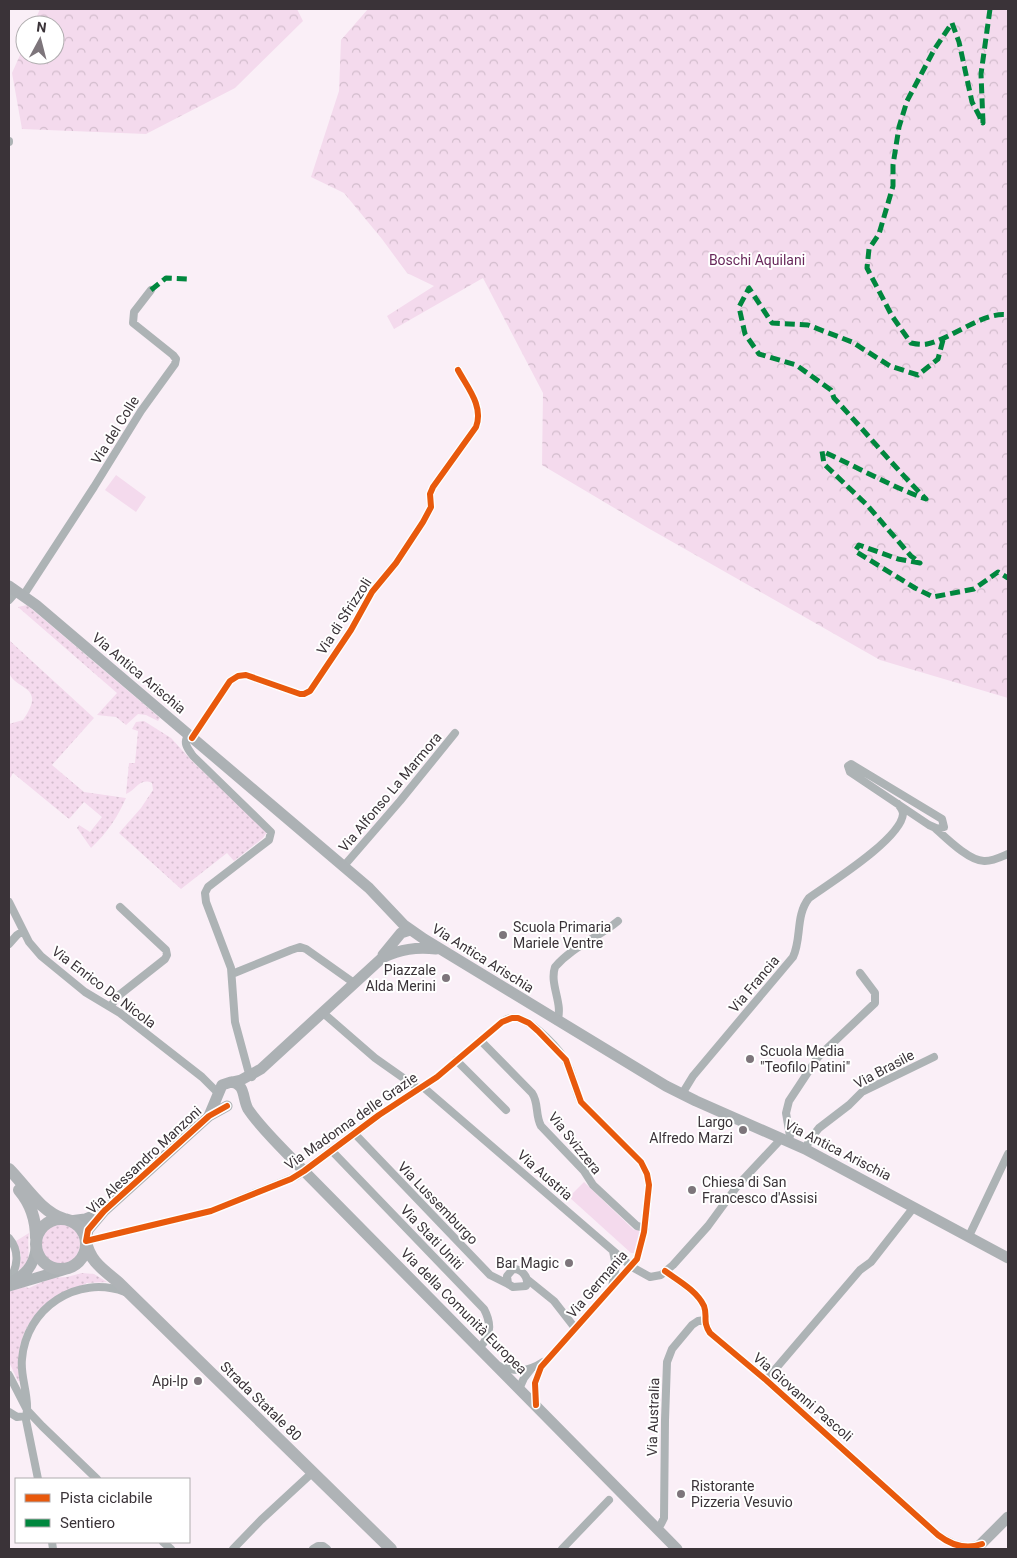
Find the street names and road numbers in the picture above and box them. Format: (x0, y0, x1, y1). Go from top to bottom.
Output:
street label: Via del Colle (88, 393, 142, 467)
street label: Via di Sfrizzoli (313, 575, 375, 657)
street label: Via Antica Arischia (89, 629, 189, 717)
street label: Via Alfonso La Marmora (335, 729, 445, 855)
street label: Via Antica Arischia (429, 920, 537, 996)
street label: Via Enrico De Nicola (49, 943, 159, 1031)
street label: Via Francia (726, 952, 782, 1016)
street label: Via Brasile (851, 1047, 917, 1091)
street label: Via Madonna delle Grazie (282, 1069, 420, 1173)
street label: Via Alessandro Manzoni (83, 1103, 205, 1217)
street label: Via Svizzera (545, 1109, 605, 1177)
street label: Via Antica Arischia (782, 1116, 894, 1184)
street label: Via Austria (514, 1147, 576, 1203)
street label: Via Lussemburgo (395, 1158, 481, 1248)
street label: Via Stati Uniti (397, 1201, 467, 1273)
street label: Via della Comunità Europea (398, 1245, 530, 1377)
street label: Via Germania (563, 1247, 631, 1321)
street label: Via Giovanni Pascoli (750, 1349, 856, 1445)
street label: Strada Statale 80 (217, 1358, 305, 1444)
street label: Via Australia (644, 1377, 662, 1457)

